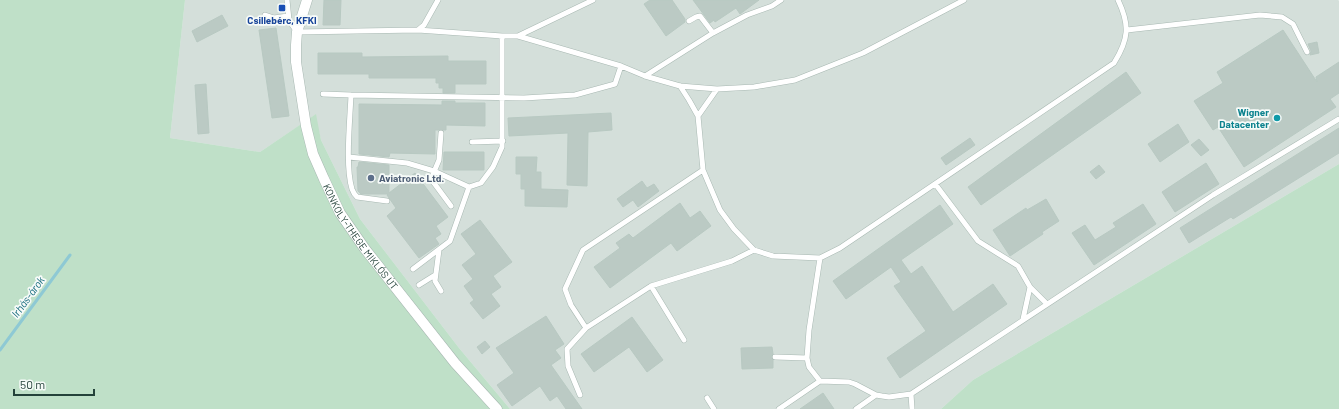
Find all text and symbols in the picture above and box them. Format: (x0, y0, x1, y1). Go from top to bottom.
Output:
marker: Csillebérc, KFKI (277, 3, 287, 13)
place label: Csillebérc, KFKI (247, 14, 317, 26)
place label: Wigner Datacenter (1219, 106, 1269, 130)
marker: Wigner Datacenter (1272, 113, 1282, 123)
place label: Aviatronic Ltd. (379, 172, 444, 184)
marker: Aviatronic Ltd. (366, 173, 376, 183)
street label: KONKOLY-THEGE MIKLÓS ÚT (321, 182, 401, 292)
water label: Irhás-árok (8, 273, 47, 320)
scale bar (14, 371, 94, 397)
text: 50 m (20, 377, 45, 391)

